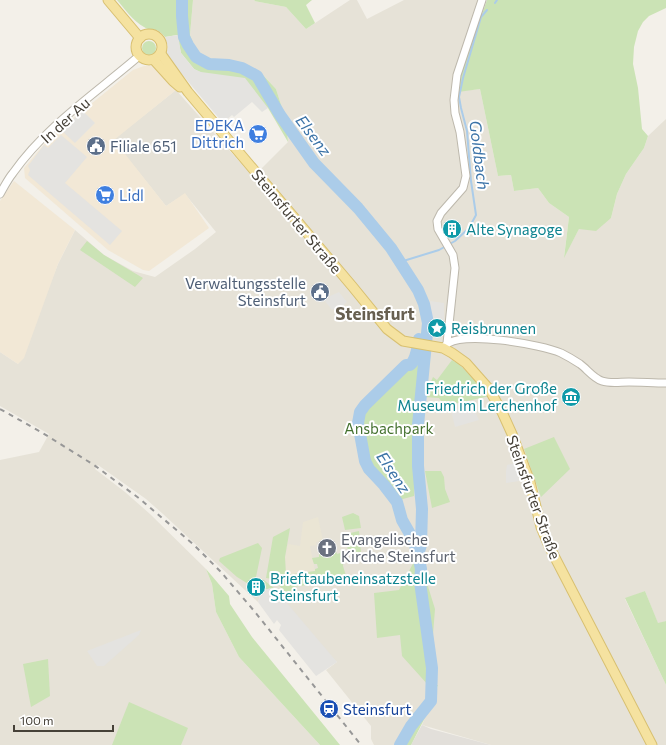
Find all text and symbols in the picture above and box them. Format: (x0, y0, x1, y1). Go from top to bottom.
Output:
street label: In der Au (37, 93, 93, 147)
water label: Elsenz (292, 111, 336, 159)
place label: EDEKA Dittrich (191, 116, 244, 151)
water label: Goldbach (466, 119, 494, 191)
supermarket icon: EDEKA Dittrich (247, 123, 269, 145)
public building icon: Filiale 651 (85, 135, 107, 157)
place label: Filiale 651 (110, 137, 177, 155)
street label: Steinsfurter Straße (248, 165, 346, 277)
supermarket icon: Lidl (94, 184, 116, 206)
place label: Lidl (119, 186, 144, 204)
building icon: Alte Synagoge (441, 218, 463, 240)
place label: Alte Synagoge (466, 220, 563, 238)
place label: Verwaltungsstelle Steinsfurt (185, 274, 306, 309)
public building icon: Verwaltungsstelle Steinsfurt (309, 281, 331, 303)
district label: Steinsfurt (335, 303, 415, 324)
place icon: Reisbrunnen (426, 317, 448, 339)
place label: Reisbrunnen (451, 319, 536, 337)
place label: Friedrich der Große Museum im Lerchenhof (397, 379, 557, 414)
museum icon: Friedrich der Große Museum im Lerchenhof (560, 386, 582, 408)
park label: Ansbachpark (344, 419, 434, 437)
street label: Steinsfurter Straße (503, 433, 565, 561)
water label: Elsenz (373, 447, 415, 497)
place label: Evangelische Kirche Steinsfurt (341, 530, 456, 565)
church icon: Evangelische Kirche Steinsfurt (316, 537, 338, 559)
place label: Brieftaubeneinsatzstelle Steinsfurt (270, 569, 436, 604)
building icon: Brieftaubeneinsatzstelle Steinsfurt (245, 576, 267, 598)
station icon: Steinsfurt (318, 698, 340, 720)
place label: Steinsfurt (343, 700, 411, 718)
scale bar (14, 707, 113, 733)
text: 100 m (20, 713, 54, 727)

